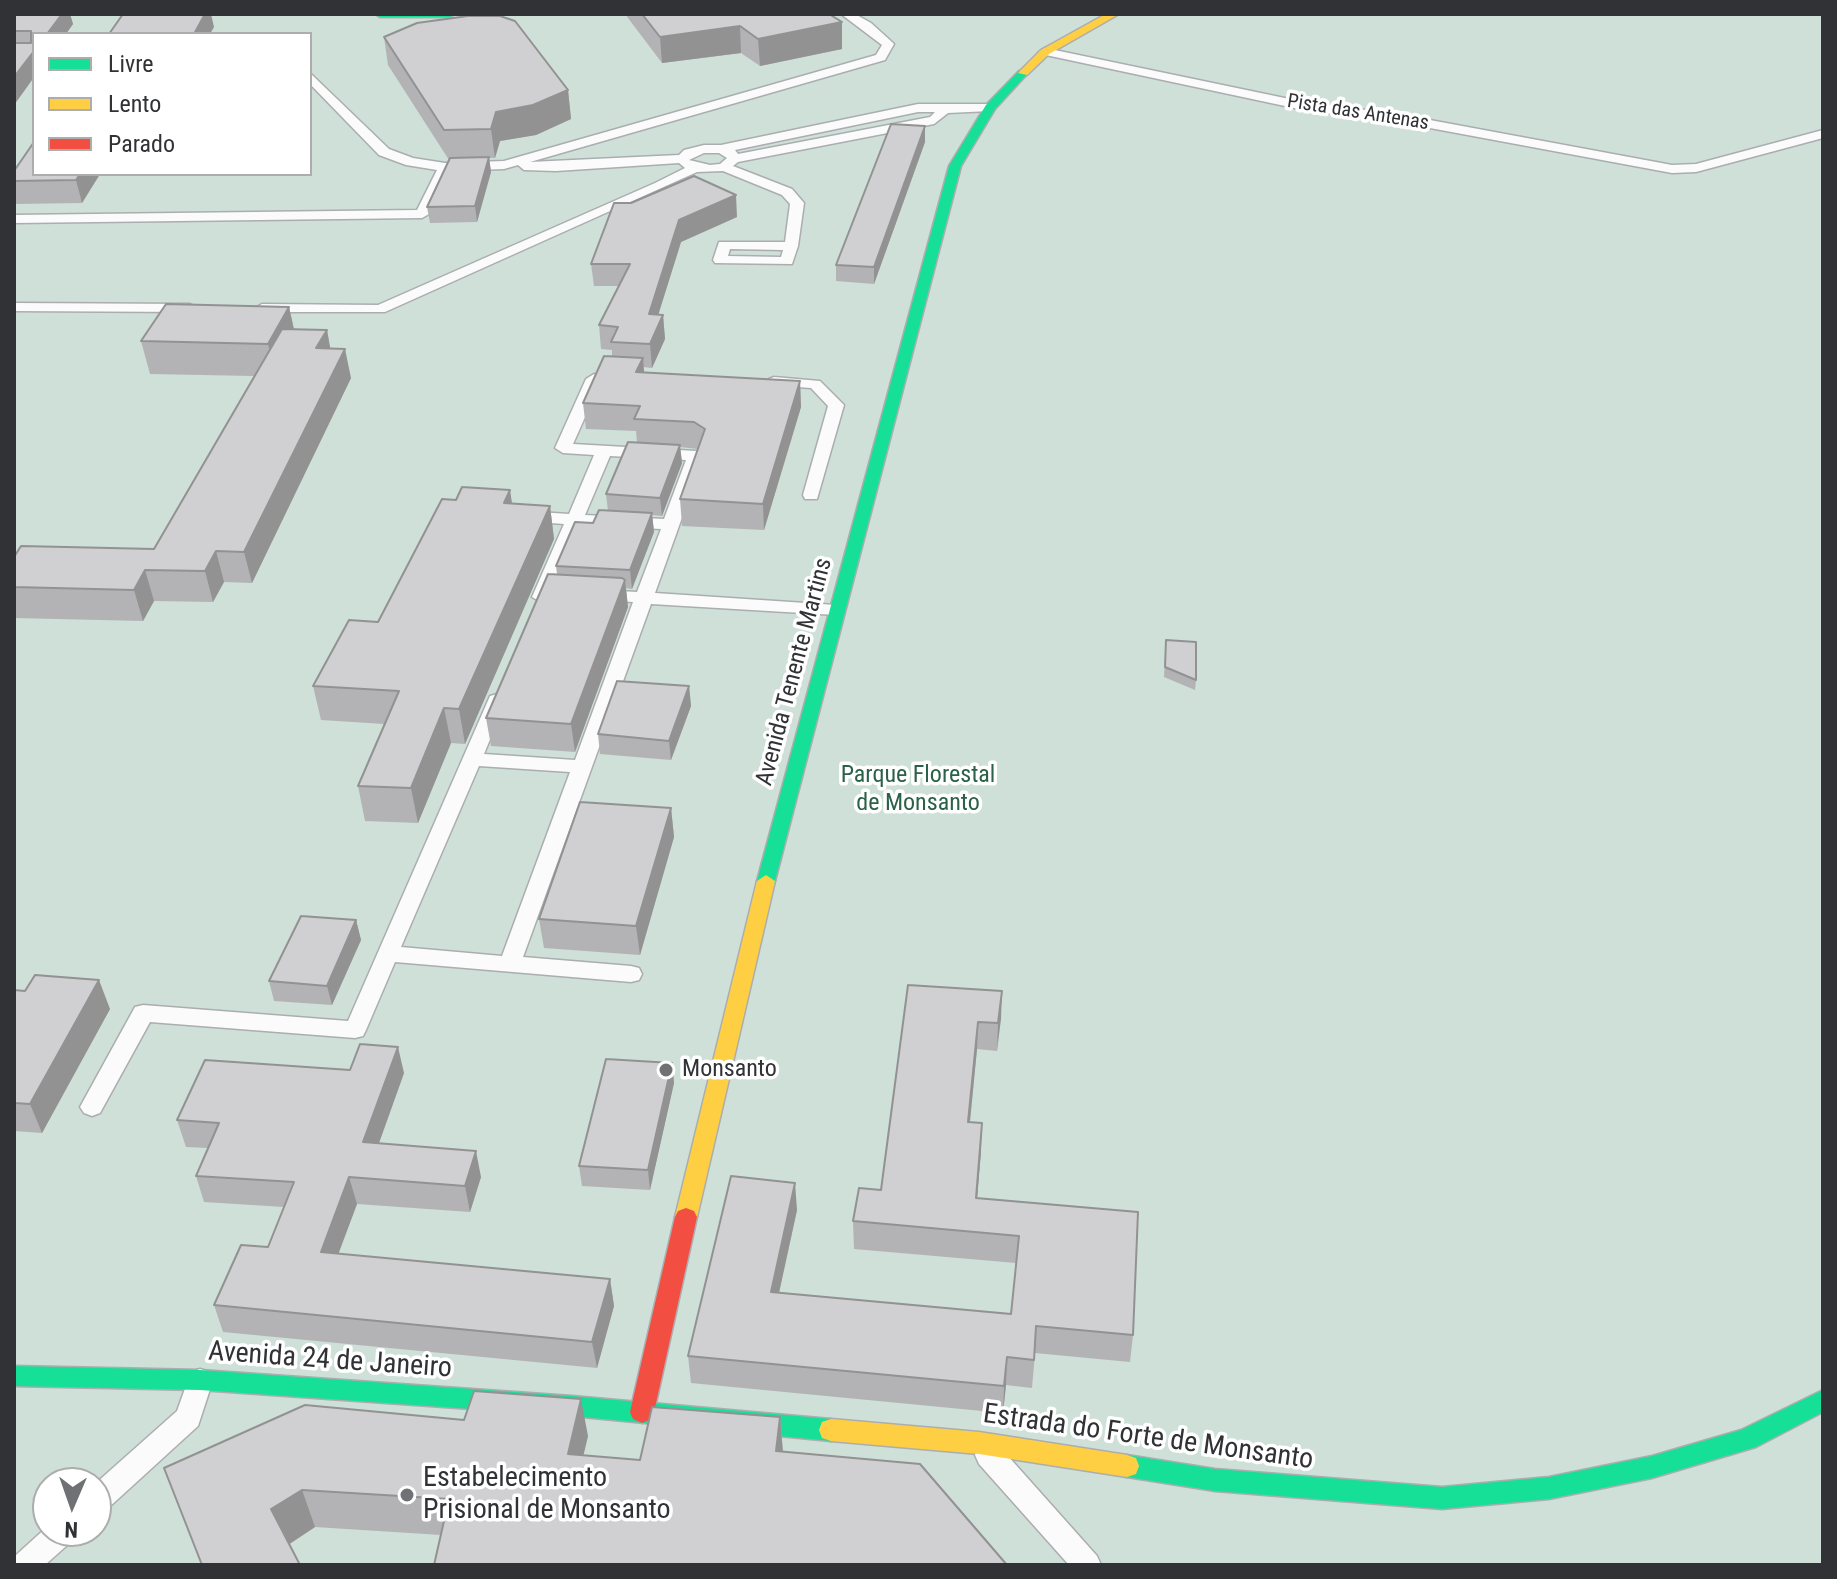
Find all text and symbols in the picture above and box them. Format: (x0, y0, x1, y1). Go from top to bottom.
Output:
legend (32, 32, 312, 176)
text: Livre (108, 50, 154, 78)
text: Lento (108, 90, 161, 118)
street label: Pista das Antenas (1286, 90, 1430, 136)
text: Parado (108, 130, 175, 158)
street label: Avenida Tenente Martins (751, 555, 839, 789)
park label: Parque Florestal de Monsanto (841, 762, 995, 818)
place label: Monsanto (682, 1056, 777, 1084)
marker: Monsanto (657, 1061, 675, 1079)
street label: Avenida 24 de Janeiro (207, 1336, 453, 1386)
street label: Estrada do Forte de Monsanto (981, 1398, 1315, 1478)
place label: Estabelecimento Prisional de Monsanto (423, 1462, 671, 1528)
north arrow (32, 1467, 112, 1547)
marker: Estabelecimento Prisional de Monsanto (398, 1486, 416, 1504)
text: N (64, 1517, 78, 1542)

